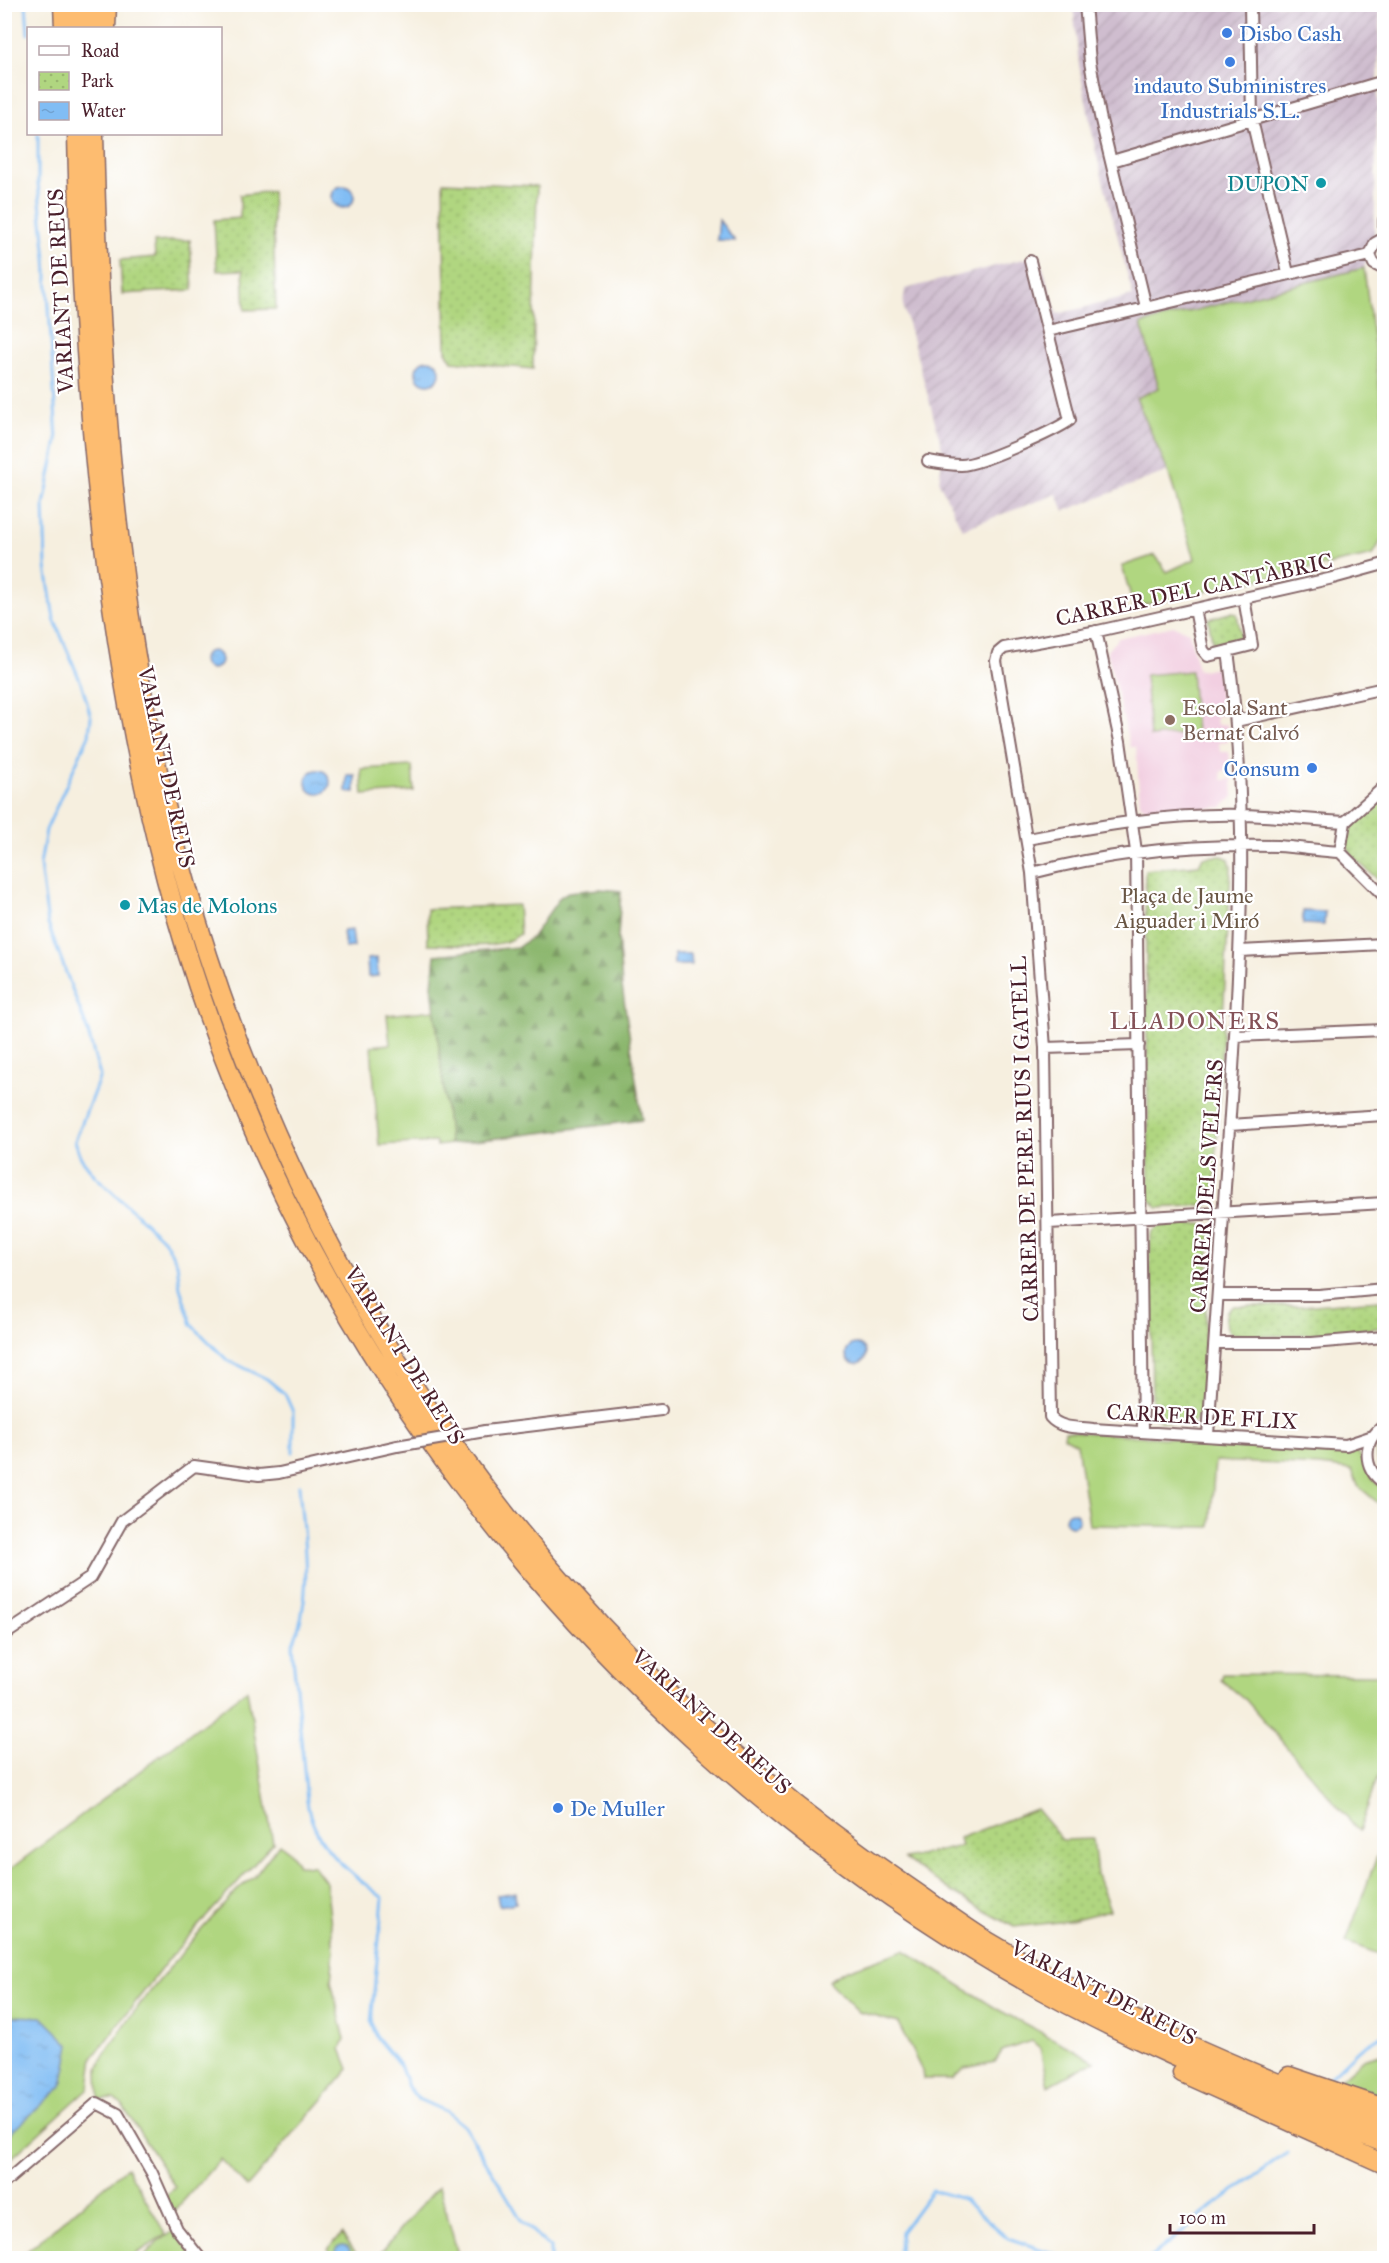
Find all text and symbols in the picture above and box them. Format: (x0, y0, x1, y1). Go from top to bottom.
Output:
place label: Disbo Cash (1239, 20, 1342, 47)
marker: Disbo Cash (1220, 26, 1234, 40)
legend (27, 27, 222, 135)
text: Road (81, 40, 119, 62)
marker: indauto Subministres Industrials S.L. (1223, 55, 1237, 69)
text: Park (81, 70, 114, 92)
place label: indauto Subministres Industrials S.L. (1134, 72, 1326, 124)
text: Water (81, 100, 126, 122)
place label: DUPON (1227, 170, 1309, 197)
marker: DUPON (1314, 176, 1328, 190)
street label: VARIANT DE REUS (42, 188, 79, 395)
street label: CARRER DEL CANTÀBRIC (1053, 547, 1335, 632)
street label: VARIANT DE REUS (132, 663, 201, 870)
place label: Escola Sant Bernat Calvó (1182, 694, 1299, 746)
marker: Escola Sant Bernat Calvó (1163, 713, 1177, 727)
place label: Consum (1224, 755, 1301, 782)
marker: Consum (1305, 761, 1319, 775)
park label: Plaça de Jaume Aiguader i Miró (1114, 882, 1259, 934)
place label: Mas de Molons (137, 892, 277, 919)
marker: Mas de Molons (118, 898, 132, 912)
street label: CARRER DE PERE RIUS I GATELL (1005, 956, 1044, 1322)
district label: LLADONERS (1110, 1006, 1280, 1036)
street label: CARRER DELS VELERS (1184, 1058, 1229, 1314)
street label: VARIANT DE REUS (338, 1260, 470, 1450)
street label: CARRER DE FLIX (1106, 1398, 1298, 1435)
street label: VARIANT DE REUS (626, 1642, 797, 1800)
place label: De Muller (570, 1795, 665, 1822)
marker: De Muller (551, 1801, 565, 1815)
street label: VARIANT DE REUS (1005, 1933, 1201, 2051)
scale bar (1170, 2197, 1314, 2235)
text: 100 m (1179, 2207, 1226, 2229)

